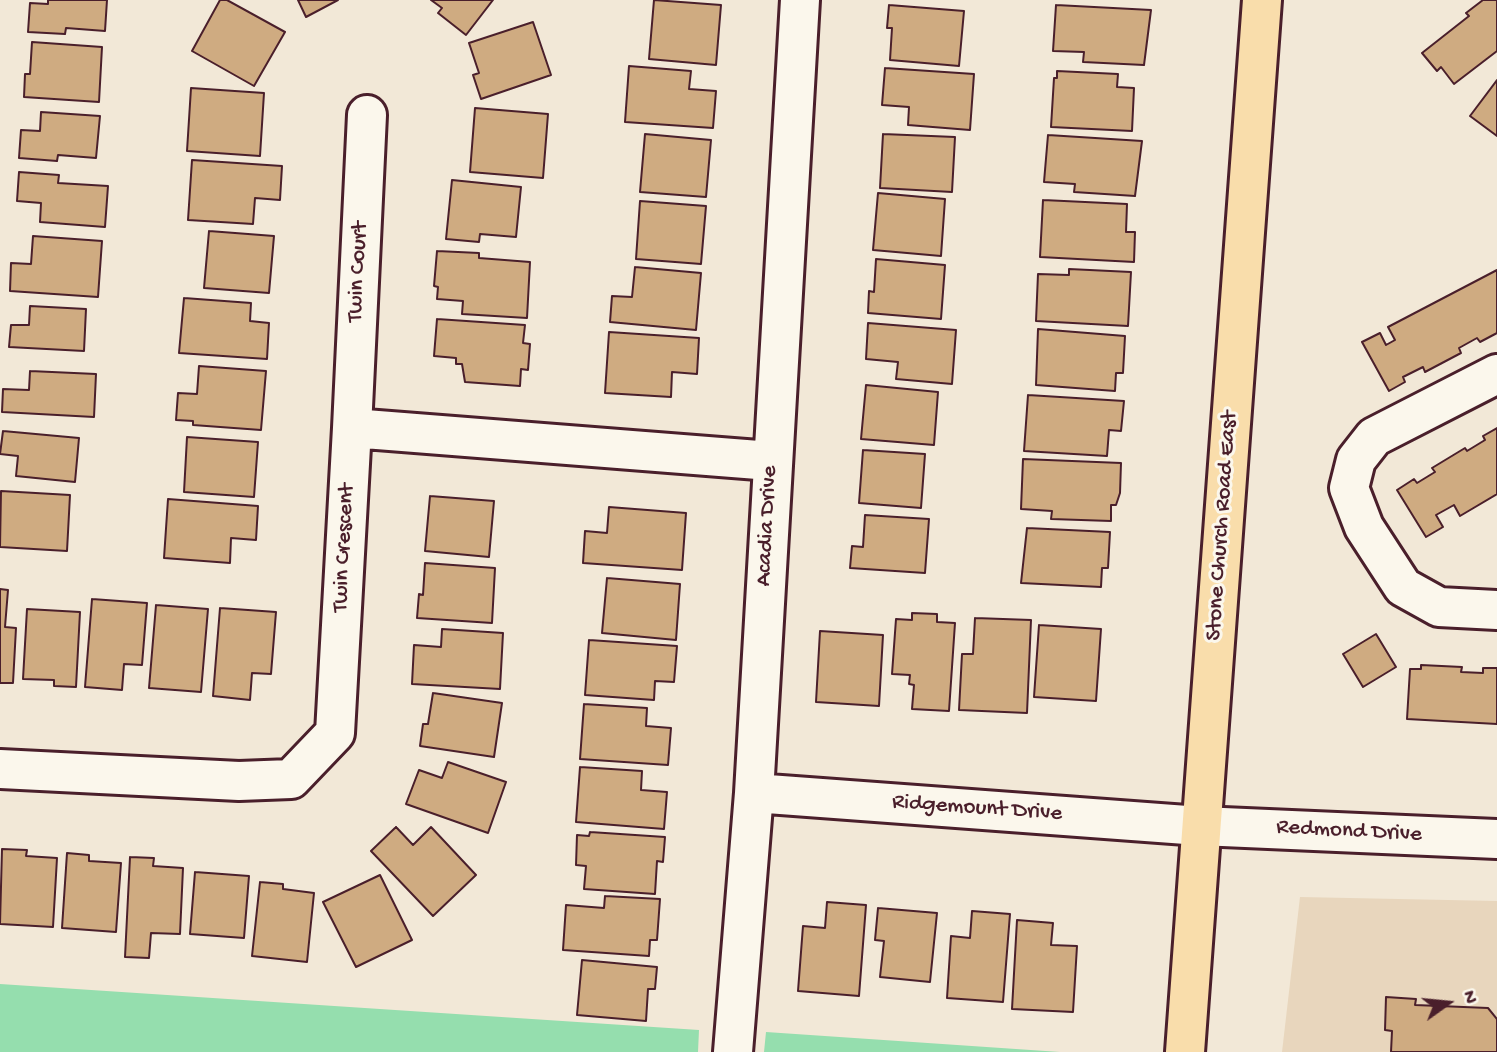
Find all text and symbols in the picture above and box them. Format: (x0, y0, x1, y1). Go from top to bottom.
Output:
street label: Twin Court (343, 221, 375, 323)
street label: Stone Church Road East (1201, 410, 1245, 642)
street label: Acadia Drive (751, 465, 785, 587)
street label: Twin Crescent (328, 483, 362, 613)
street label: Ridgemount Drive (891, 789, 1063, 829)
street label: Redmond Drive (1276, 814, 1422, 850)
north arrow (1413, 968, 1483, 1038)
text: N (1456, 988, 1481, 1006)

